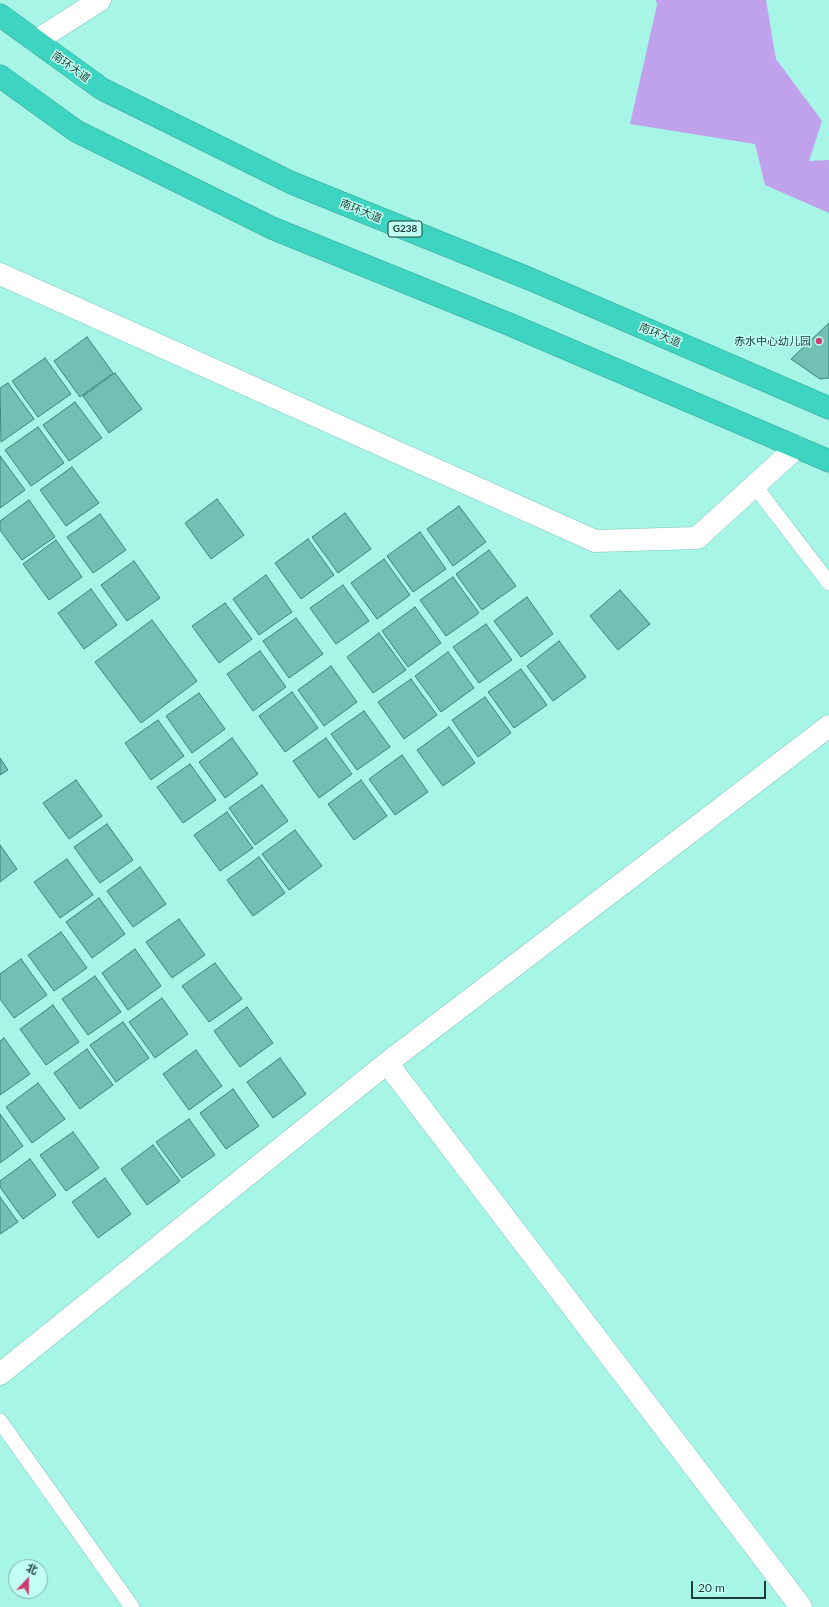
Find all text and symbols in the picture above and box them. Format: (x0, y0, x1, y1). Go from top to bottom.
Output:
street label: 南环大道 (49, 49, 93, 85)
street label: 南环大道 (338, 197, 384, 225)
road number: G238 (388, 221, 422, 237)
street label: 南环大道 (637, 320, 683, 350)
place label: 赤水中心幼儿园 (734, 334, 811, 348)
marker: 赤水中心幼儿园 (814, 336, 824, 346)
north arrow (8, 1559, 48, 1599)
text: 北 (25, 1560, 40, 1576)
scale bar (693, 1573, 768, 1599)
text: 20 m (698, 1580, 725, 1595)

